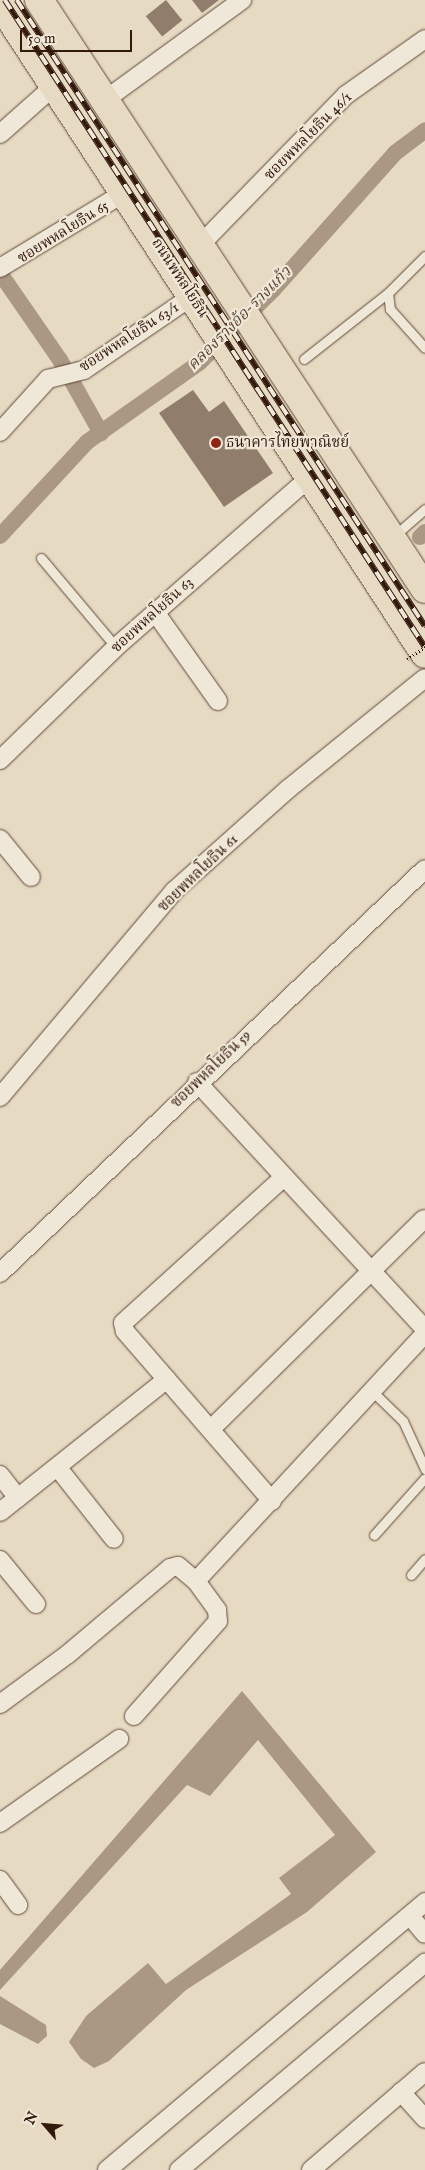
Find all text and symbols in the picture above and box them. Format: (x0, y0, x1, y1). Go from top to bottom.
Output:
scale bar (22, 20, 135, 52)
text: 50 m (28, 29, 56, 48)
street label: ซอยพหลโยธิน 46/1 (260, 88, 356, 184)
street label: ซอยพหลโยธิน 65 (14, 197, 112, 267)
street label: ถนนพหลโยธิน (148, 235, 212, 321)
water label: คลองรางอ้อ-รางแก้ว (184, 263, 296, 375)
street label: ซอยพหลโยธิน 63/1 (76, 298, 182, 376)
place label: ธนาคารไทยพาณิชย์ (226, 434, 349, 452)
marker: ธนาคารไทยพาณิชย์ (210, 437, 222, 449)
street label: ซอยพหลโยธิน 63 (107, 573, 197, 657)
street label: ซอยพหลโยธิน 61 (154, 830, 242, 916)
street label: ซอยพหลโยธิน 59 (167, 1026, 255, 1112)
north arrow (20, 2100, 70, 2150)
text: N (21, 2109, 42, 2128)

